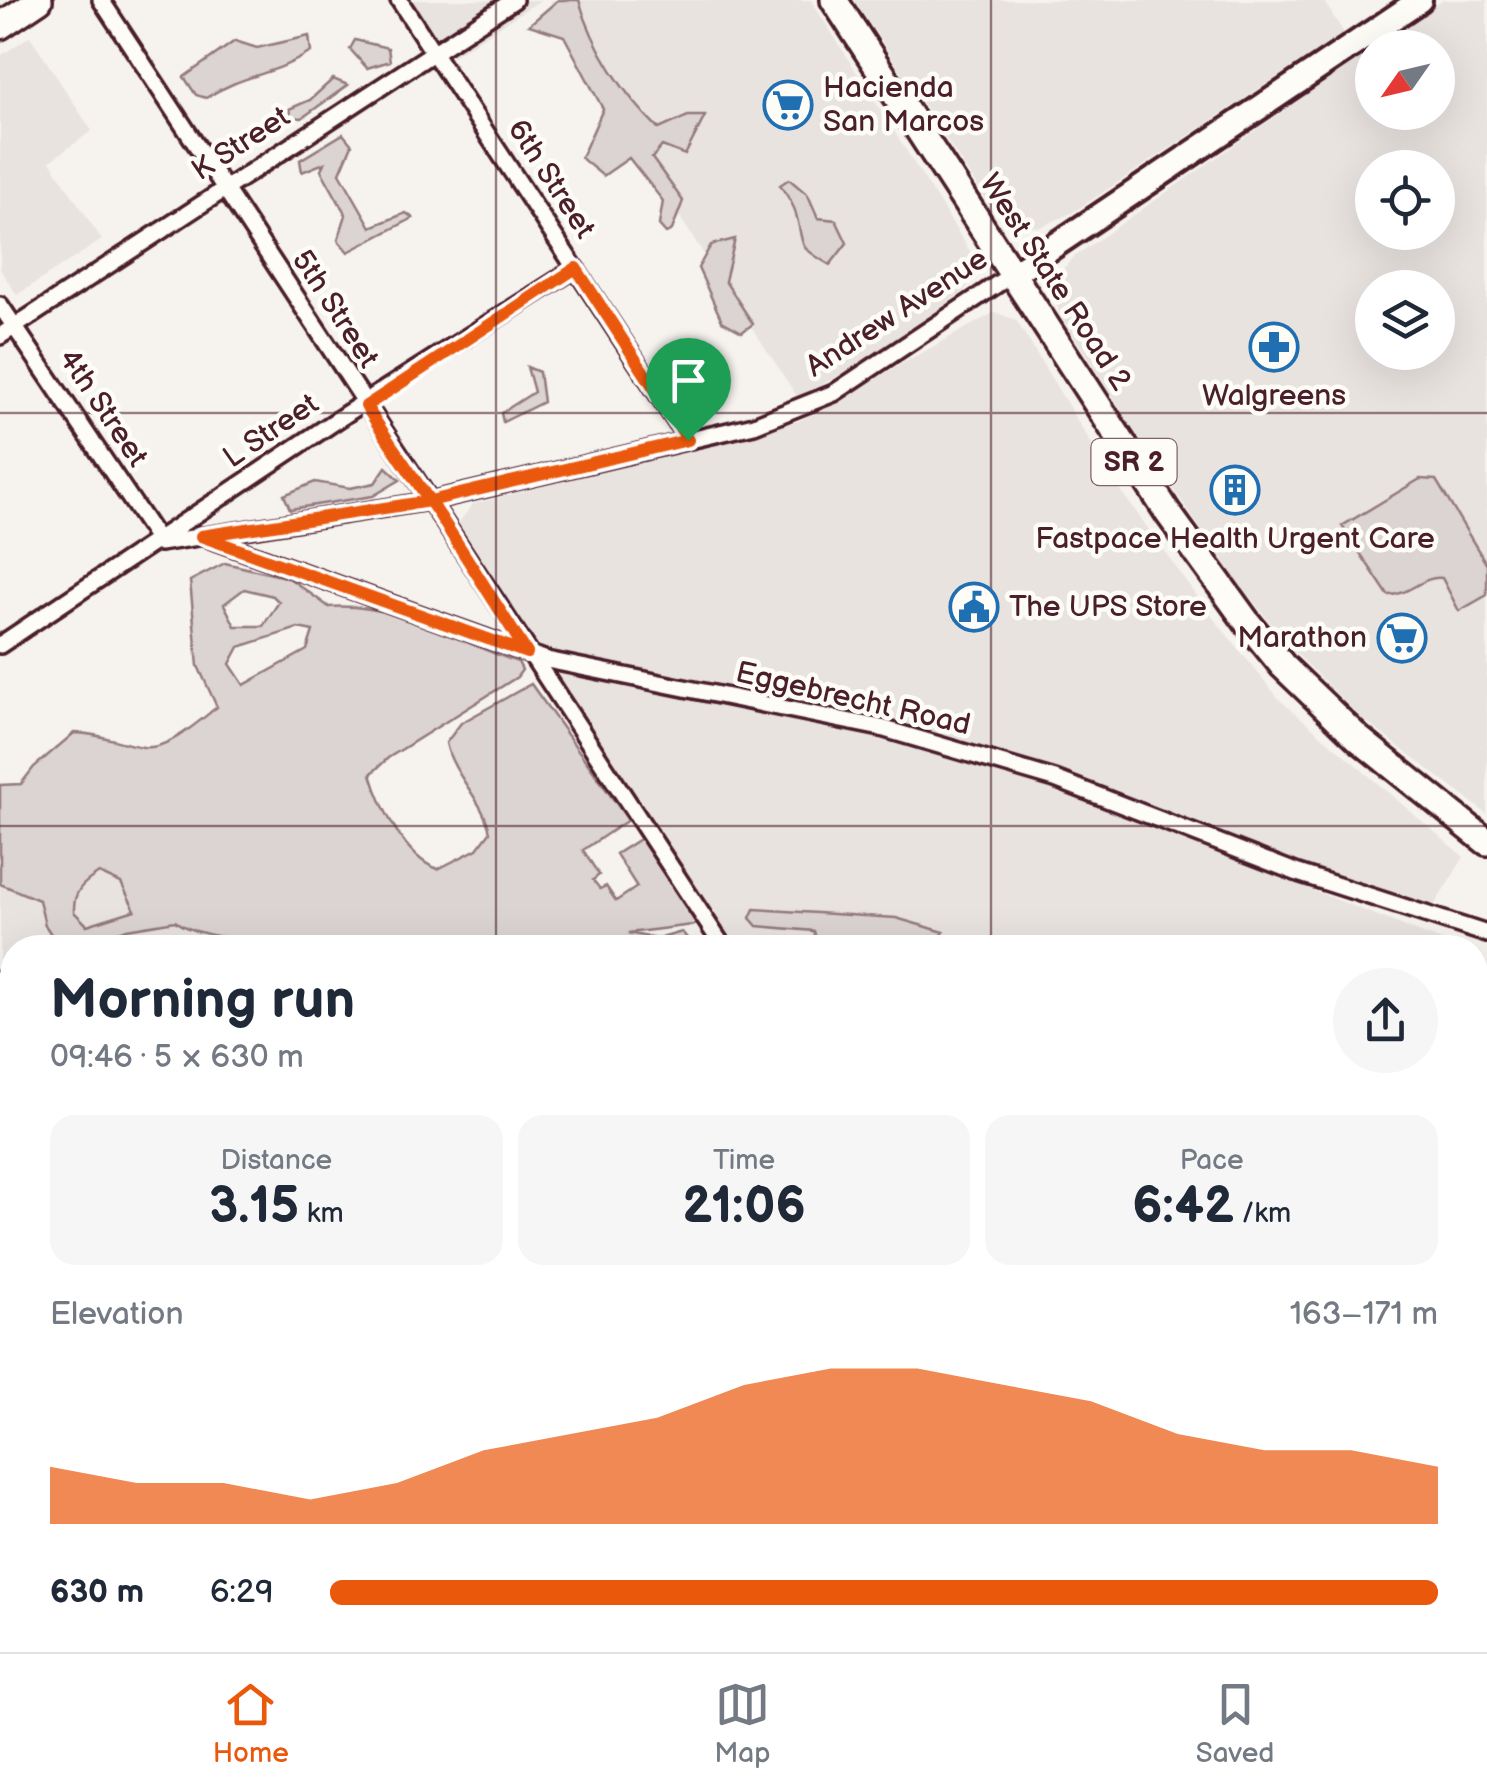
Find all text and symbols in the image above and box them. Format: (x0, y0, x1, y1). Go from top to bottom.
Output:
north arrow (1355, 30, 1455, 130)
map controls (1355, 30, 1455, 370)
place label: Hacienda San Marcos (823, 70, 984, 140)
supermarket icon: Hacienda San Marcos (762, 79, 814, 131)
street label: K Street (185, 99, 297, 189)
street label: 6th Street (499, 113, 603, 245)
button: locate (1355, 150, 1455, 250)
street label: West State Road 2 (972, 167, 1139, 397)
street label: Andrew Avenue (799, 241, 995, 385)
street label: 5th Street (284, 243, 386, 375)
button: layers (1355, 270, 1455, 370)
pharmacy icon: Walgreens (1248, 321, 1300, 373)
pin (646, 338, 731, 441)
street label: 4th Street (51, 342, 155, 474)
icon: arrive (661, 353, 716, 408)
place label: Walgreens (1202, 378, 1346, 414)
street label: L Street (217, 386, 325, 476)
road number: SR 2 (1092, 439, 1176, 485)
building icon: Fastpace Health Urgent Care (1209, 464, 1261, 516)
place label: Fastpace Health Urgent Care (1035, 521, 1435, 557)
public building icon: The UPS Store (948, 581, 1000, 633)
place label: The UPS Store (1009, 589, 1207, 625)
supermarket icon: Marathon (1376, 612, 1428, 664)
place label: Marathon (1237, 620, 1367, 656)
street label: Eggebrecht Road (732, 655, 974, 743)
text: Morning run (50, 967, 355, 1034)
button: share (1333, 968, 1438, 1073)
text: 09:46 · 5 × 630 m (50, 1038, 304, 1077)
text: Distance (220, 1144, 332, 1177)
text: Time (713, 1144, 775, 1177)
text: Pace (1180, 1144, 1244, 1177)
text: 3.15 (209, 1177, 299, 1237)
text: 21:06 (682, 1177, 806, 1237)
text: 6:42 (1132, 1177, 1234, 1237)
text: km (299, 1197, 344, 1230)
text: /km (1234, 1197, 1291, 1230)
text: Elevation (50, 1295, 183, 1334)
text: 163–171 m (1290, 1295, 1438, 1334)
text: 630 m (50, 1573, 144, 1612)
text: 6:29 (210, 1573, 273, 1612)
tab: Home (213, 1677, 289, 1770)
tab: Map (714, 1677, 770, 1770)
tab: Saved (1196, 1677, 1274, 1770)

